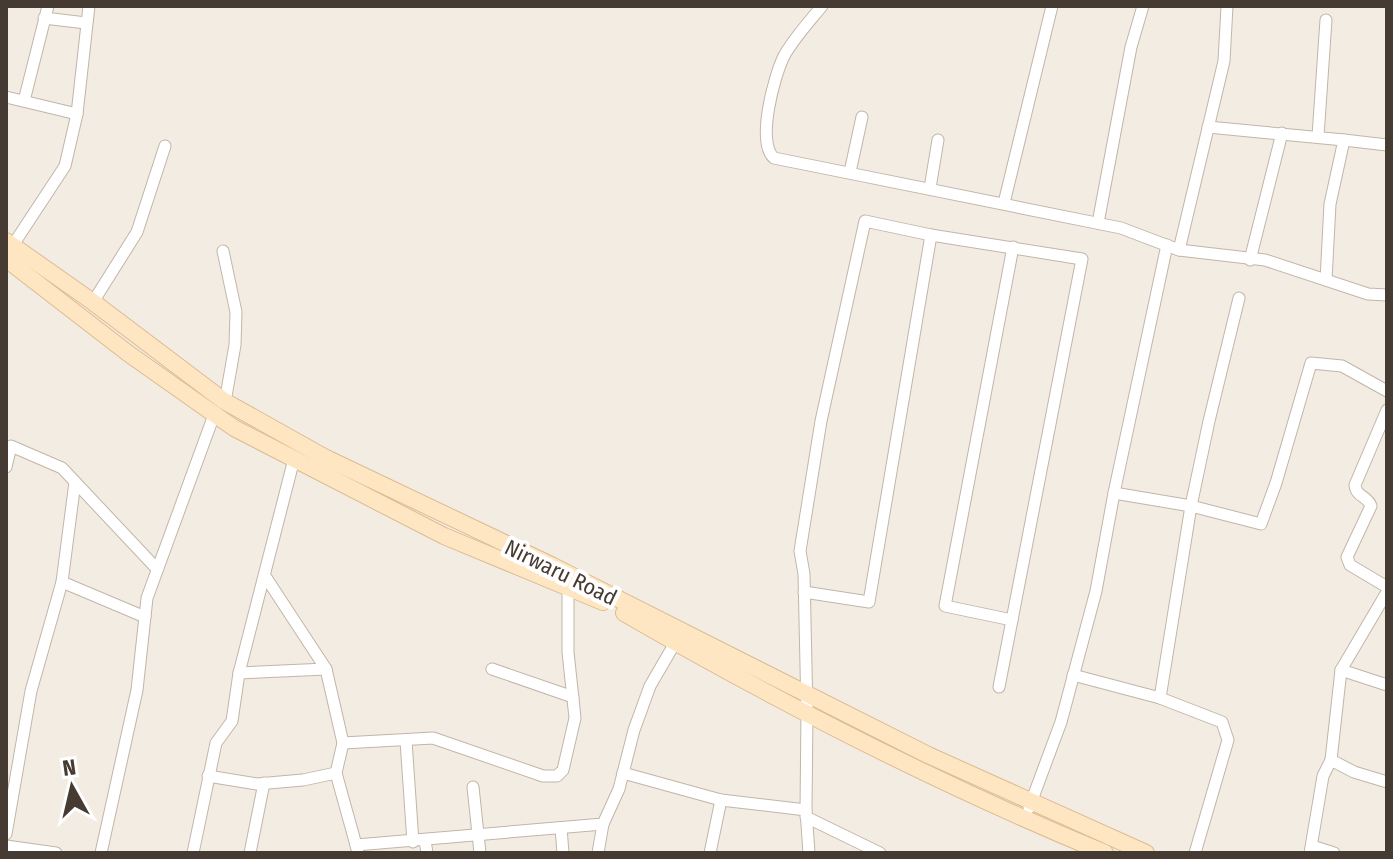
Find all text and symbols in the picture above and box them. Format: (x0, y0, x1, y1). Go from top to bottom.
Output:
street label: Nirwaru Road (500, 534, 621, 611)
north arrow (32, 747, 112, 827)
text: N (61, 753, 78, 782)

